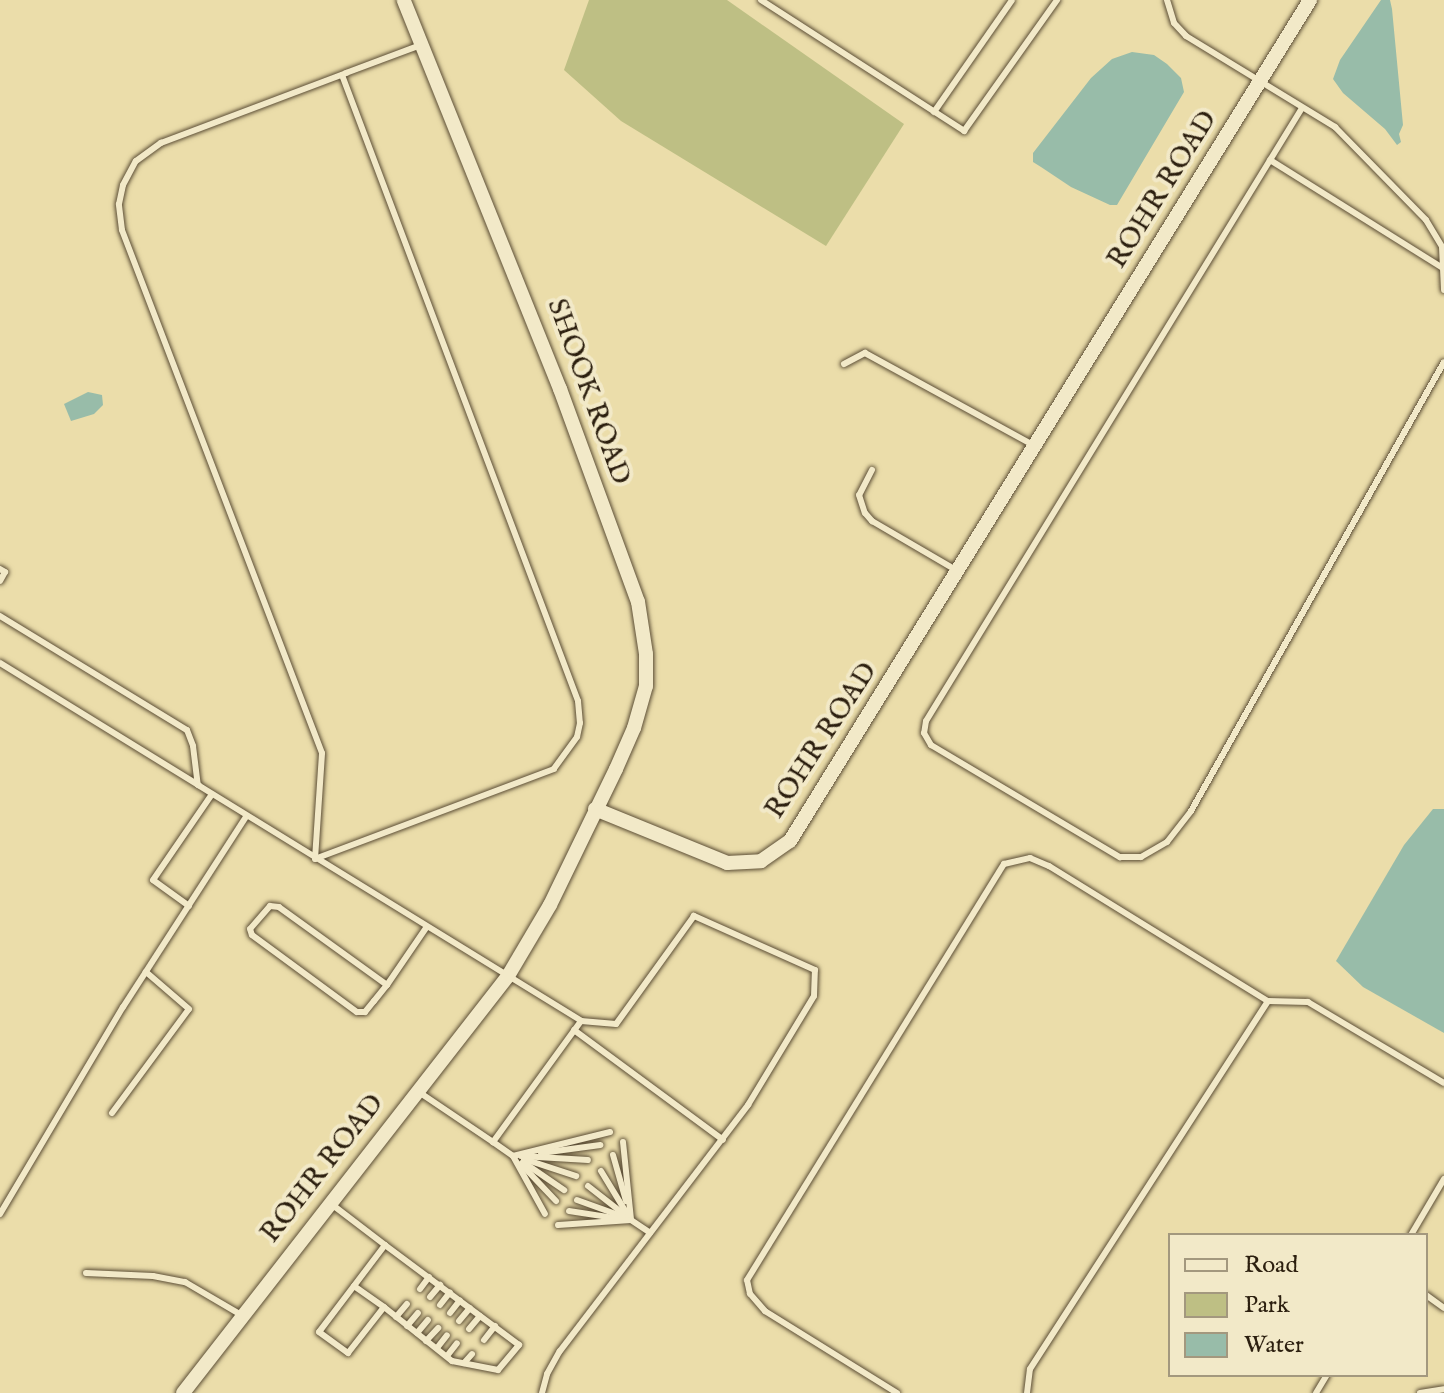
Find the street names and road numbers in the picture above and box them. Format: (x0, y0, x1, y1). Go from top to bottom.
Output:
street label: ROHR ROAD (1101, 105, 1225, 275)
street label: SHOOK ROAD (539, 294, 637, 490)
street label: ROHR ROAD (759, 657, 885, 825)
street label: ROHR ROAD (254, 1088, 392, 1250)

